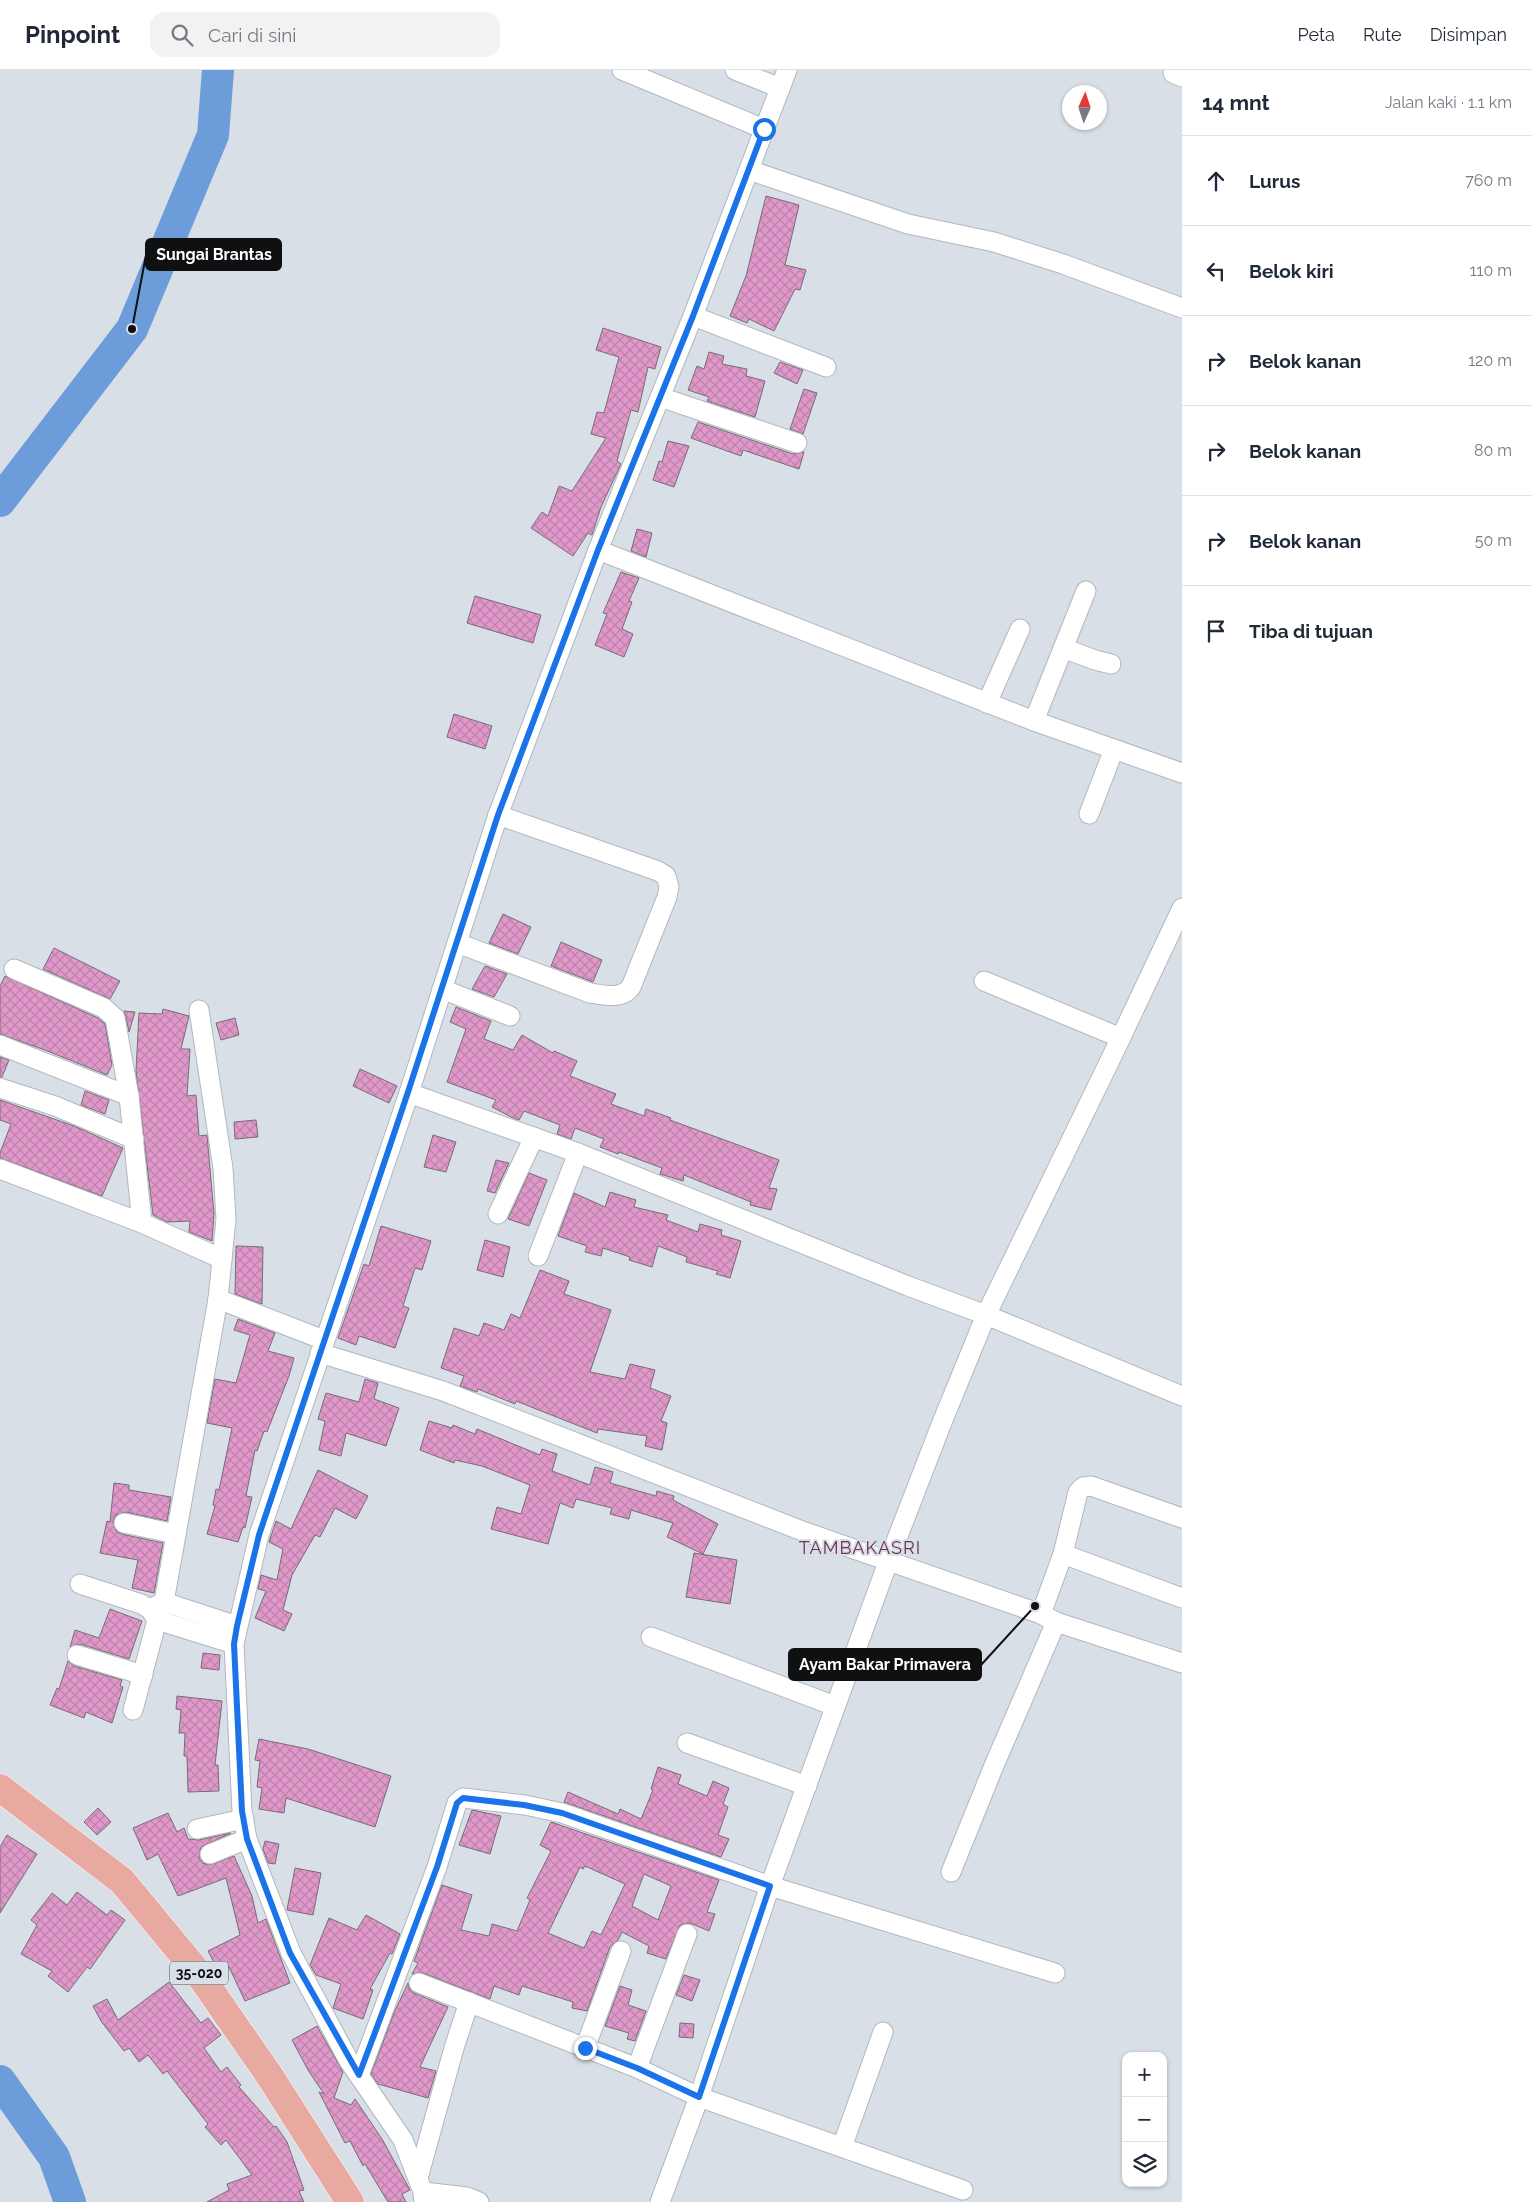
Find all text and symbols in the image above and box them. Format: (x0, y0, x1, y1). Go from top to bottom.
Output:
search box (150, 12, 500, 57)
text: Pinpoint (25, 20, 120, 49)
icon: search (168, 21, 196, 49)
text: Cari di sini (208, 24, 297, 46)
text: Peta (1298, 24, 1335, 45)
text: Rute (1363, 24, 1402, 45)
text: Disimpan (1430, 24, 1507, 45)
north arrow (1062, 85, 1107, 130)
text: 14 mnt (1202, 90, 1270, 115)
text: Jalan kaki · 1.1 km (1385, 93, 1512, 112)
route start (753, 118, 776, 141)
icon: ahead (1202, 167, 1230, 195)
text: Lurus (1249, 170, 1300, 192)
text: 760 m (1465, 171, 1512, 190)
callout: Sungai Brantas (146, 239, 281, 270)
text: Sungai Brantas (156, 245, 272, 264)
icon: left (1202, 257, 1230, 285)
text: Belok kiri (1249, 260, 1334, 282)
text: 110 m (1470, 261, 1512, 280)
icon: right (1202, 347, 1230, 375)
text: Belok kanan (1249, 350, 1361, 372)
text: 120 m (1468, 351, 1512, 370)
icon: right (1202, 437, 1230, 465)
text: Belok kanan (1249, 440, 1361, 462)
text: 80 m (1474, 441, 1512, 460)
icon: right (1202, 527, 1230, 555)
text: Belok kanan (1249, 530, 1361, 552)
text: 50 m (1475, 531, 1512, 550)
icon: arrive (1202, 617, 1230, 645)
text: Tiba di tujuan (1249, 620, 1373, 642)
district label: TAMBAKASRI (799, 1537, 921, 1558)
callout: Ayam Bakar Primavera (789, 1649, 981, 1680)
text: Ayam Bakar Primavera (799, 1655, 971, 1674)
road number: 35-020 (170, 1962, 228, 1985)
route end (574, 2037, 597, 2060)
map controls (1122, 2052, 1167, 2187)
button: + (1122, 2052, 1167, 2097)
button: − (1122, 2097, 1167, 2142)
button: layers (1122, 2142, 1167, 2187)

